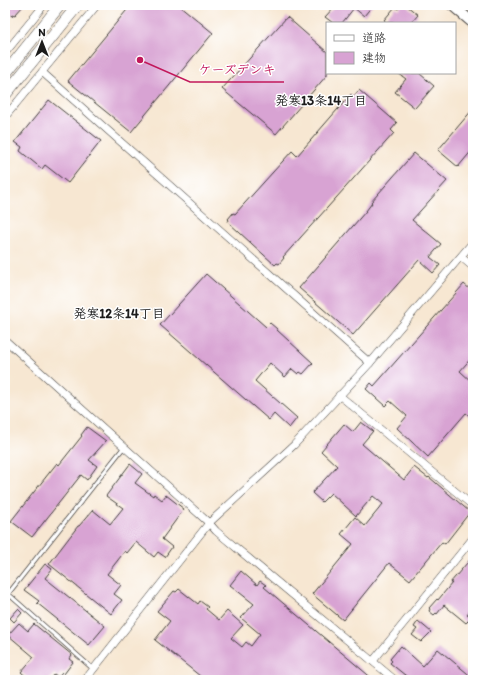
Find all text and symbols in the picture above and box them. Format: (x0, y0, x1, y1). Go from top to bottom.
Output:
north arrow (22, 22, 62, 62)
legend (326, 22, 456, 74)
text: N (38, 26, 46, 39)
text: 道路 (362, 31, 386, 45)
text: 建物 (362, 51, 386, 65)
callout: ケーズデンキ (190, 57, 284, 82)
text: ケーズデンキ (199, 62, 275, 77)
district label: 発寒13条14丁目 (275, 93, 367, 108)
district label: 発寒12条14丁目 (73, 306, 165, 321)

